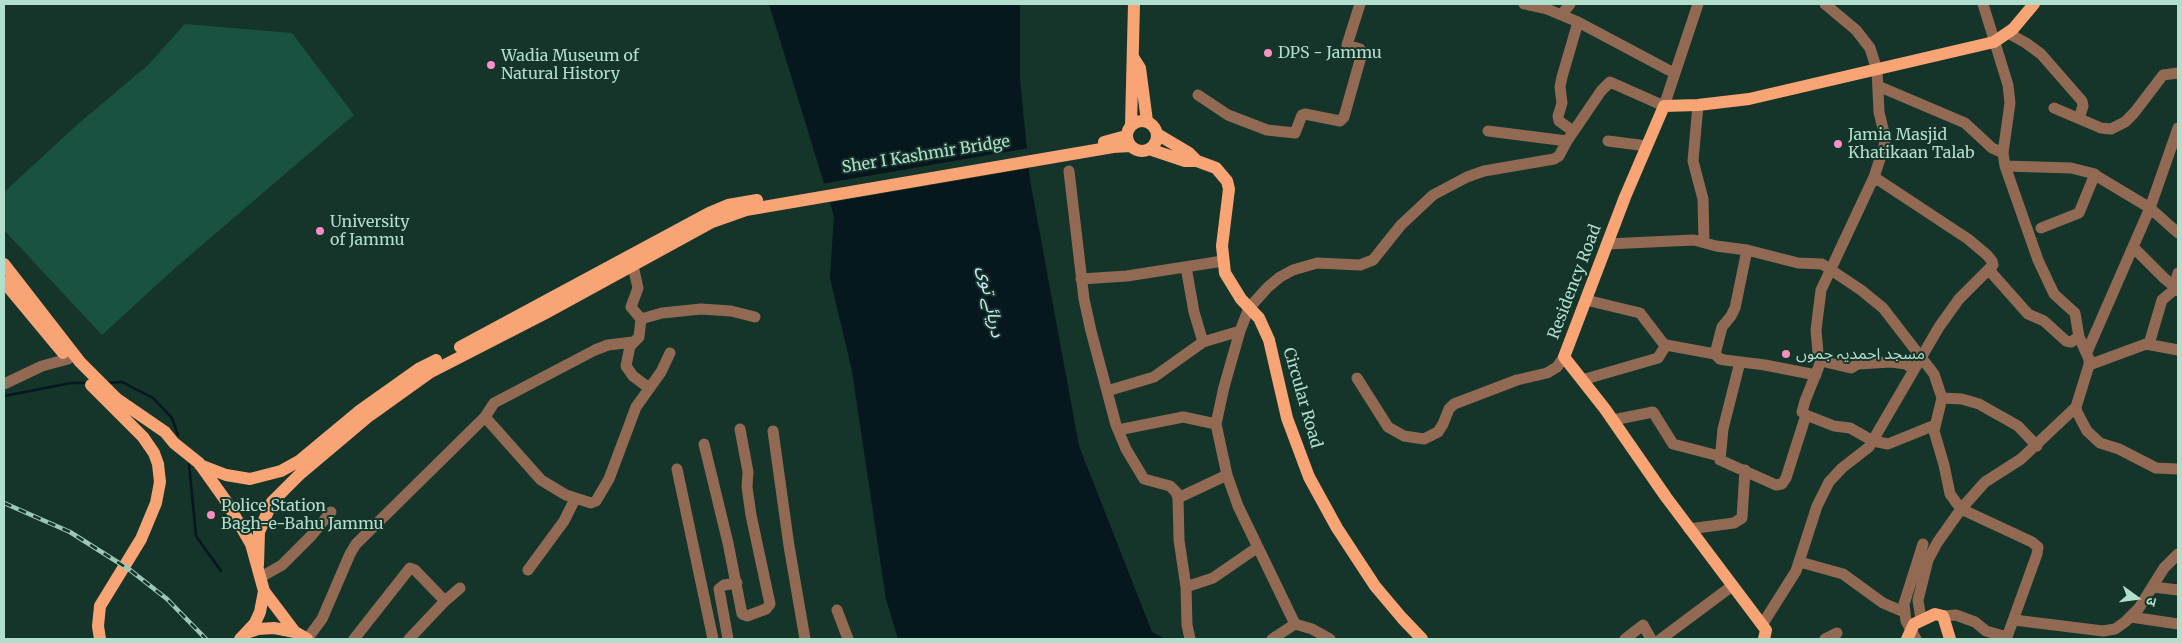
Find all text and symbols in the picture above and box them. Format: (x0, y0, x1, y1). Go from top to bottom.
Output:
place label: DPS - Jammu (1278, 43, 1382, 63)
place label: Wadia Museum of Natural History (501, 46, 639, 84)
marker: DPS - Jammu (1262, 47, 1274, 59)
marker: Wadia Museum of Natural History (485, 59, 497, 71)
place label: Jamia Masjid Khatikaan Talab (1848, 125, 1975, 163)
street label: Sher I Kashmir Bridge (841, 132, 1011, 178)
marker: Jamia Masjid Khatikaan Talab (1832, 138, 1844, 150)
place label: University of Jammu (330, 212, 410, 250)
street label: Residency Road (1544, 222, 1606, 342)
marker: University of Jammu (314, 225, 326, 237)
water label: دریائے توی (973, 265, 1007, 339)
place label: مسجد احمدیہ جموں (1796, 344, 1925, 364)
street label: Circular Road (1278, 346, 1326, 450)
marker: مسجد احمدیہ جموں (1780, 348, 1792, 360)
place label: Police Station Bagh-e-Bahu Jammu (221, 496, 384, 534)
marker: Police Station Bagh-e-Bahu Jammu (205, 509, 217, 521)
north arrow (2112, 573, 2162, 623)
text: उ (2142, 595, 2161, 608)

